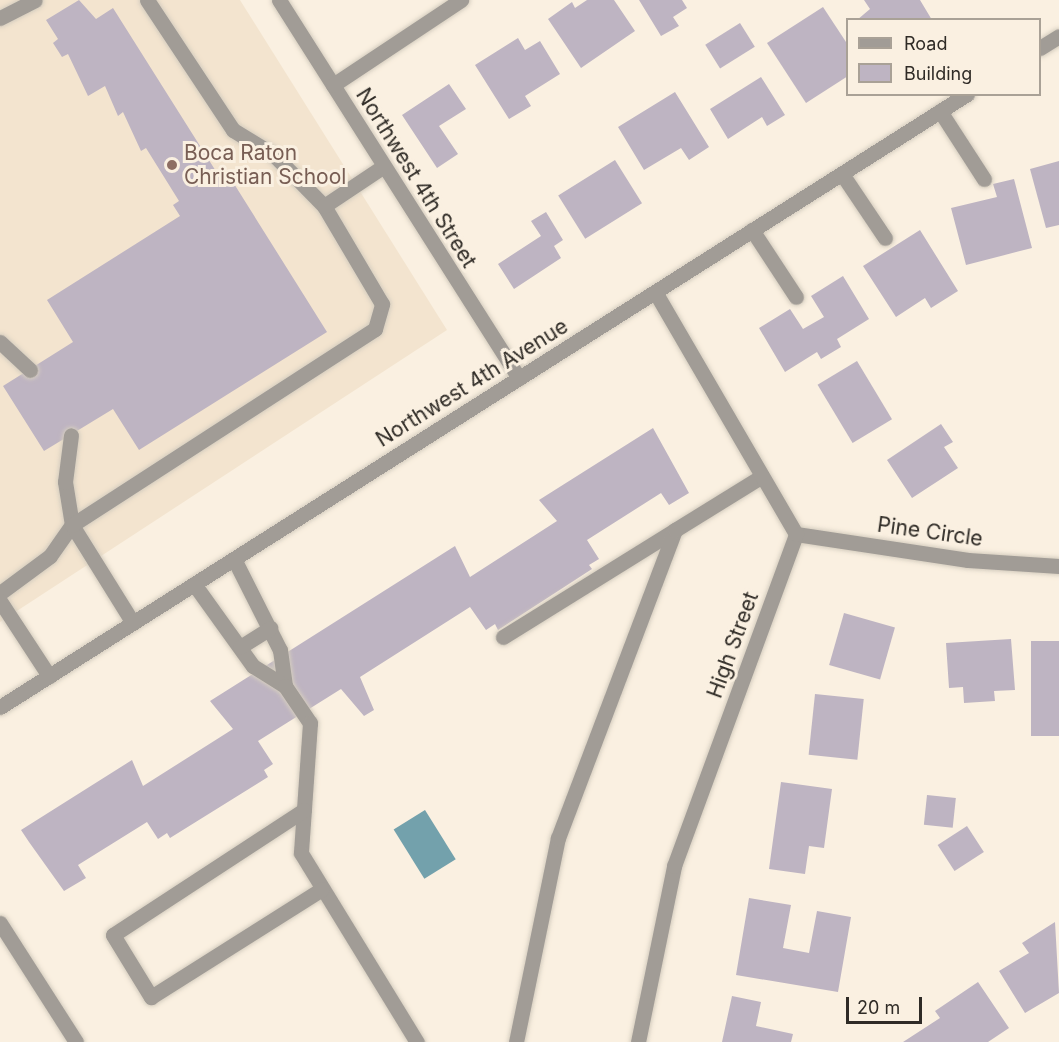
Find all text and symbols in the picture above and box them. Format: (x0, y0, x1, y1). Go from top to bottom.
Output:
legend (846, 18, 1041, 96)
text: Road (904, 33, 947, 54)
text: Building (904, 63, 972, 84)
street label: Northwest 4th Street (351, 84, 481, 272)
place label: Boca Raton Christian School (184, 140, 346, 190)
marker: Boca Raton Christian School (165, 158, 179, 172)
street label: Northwest 4th Avenue (371, 314, 573, 452)
street label: Pine Circle (876, 512, 984, 552)
street label: High Street (702, 588, 764, 702)
scale bar (849, 985, 926, 1023)
text: 20 m (857, 997, 900, 1018)

